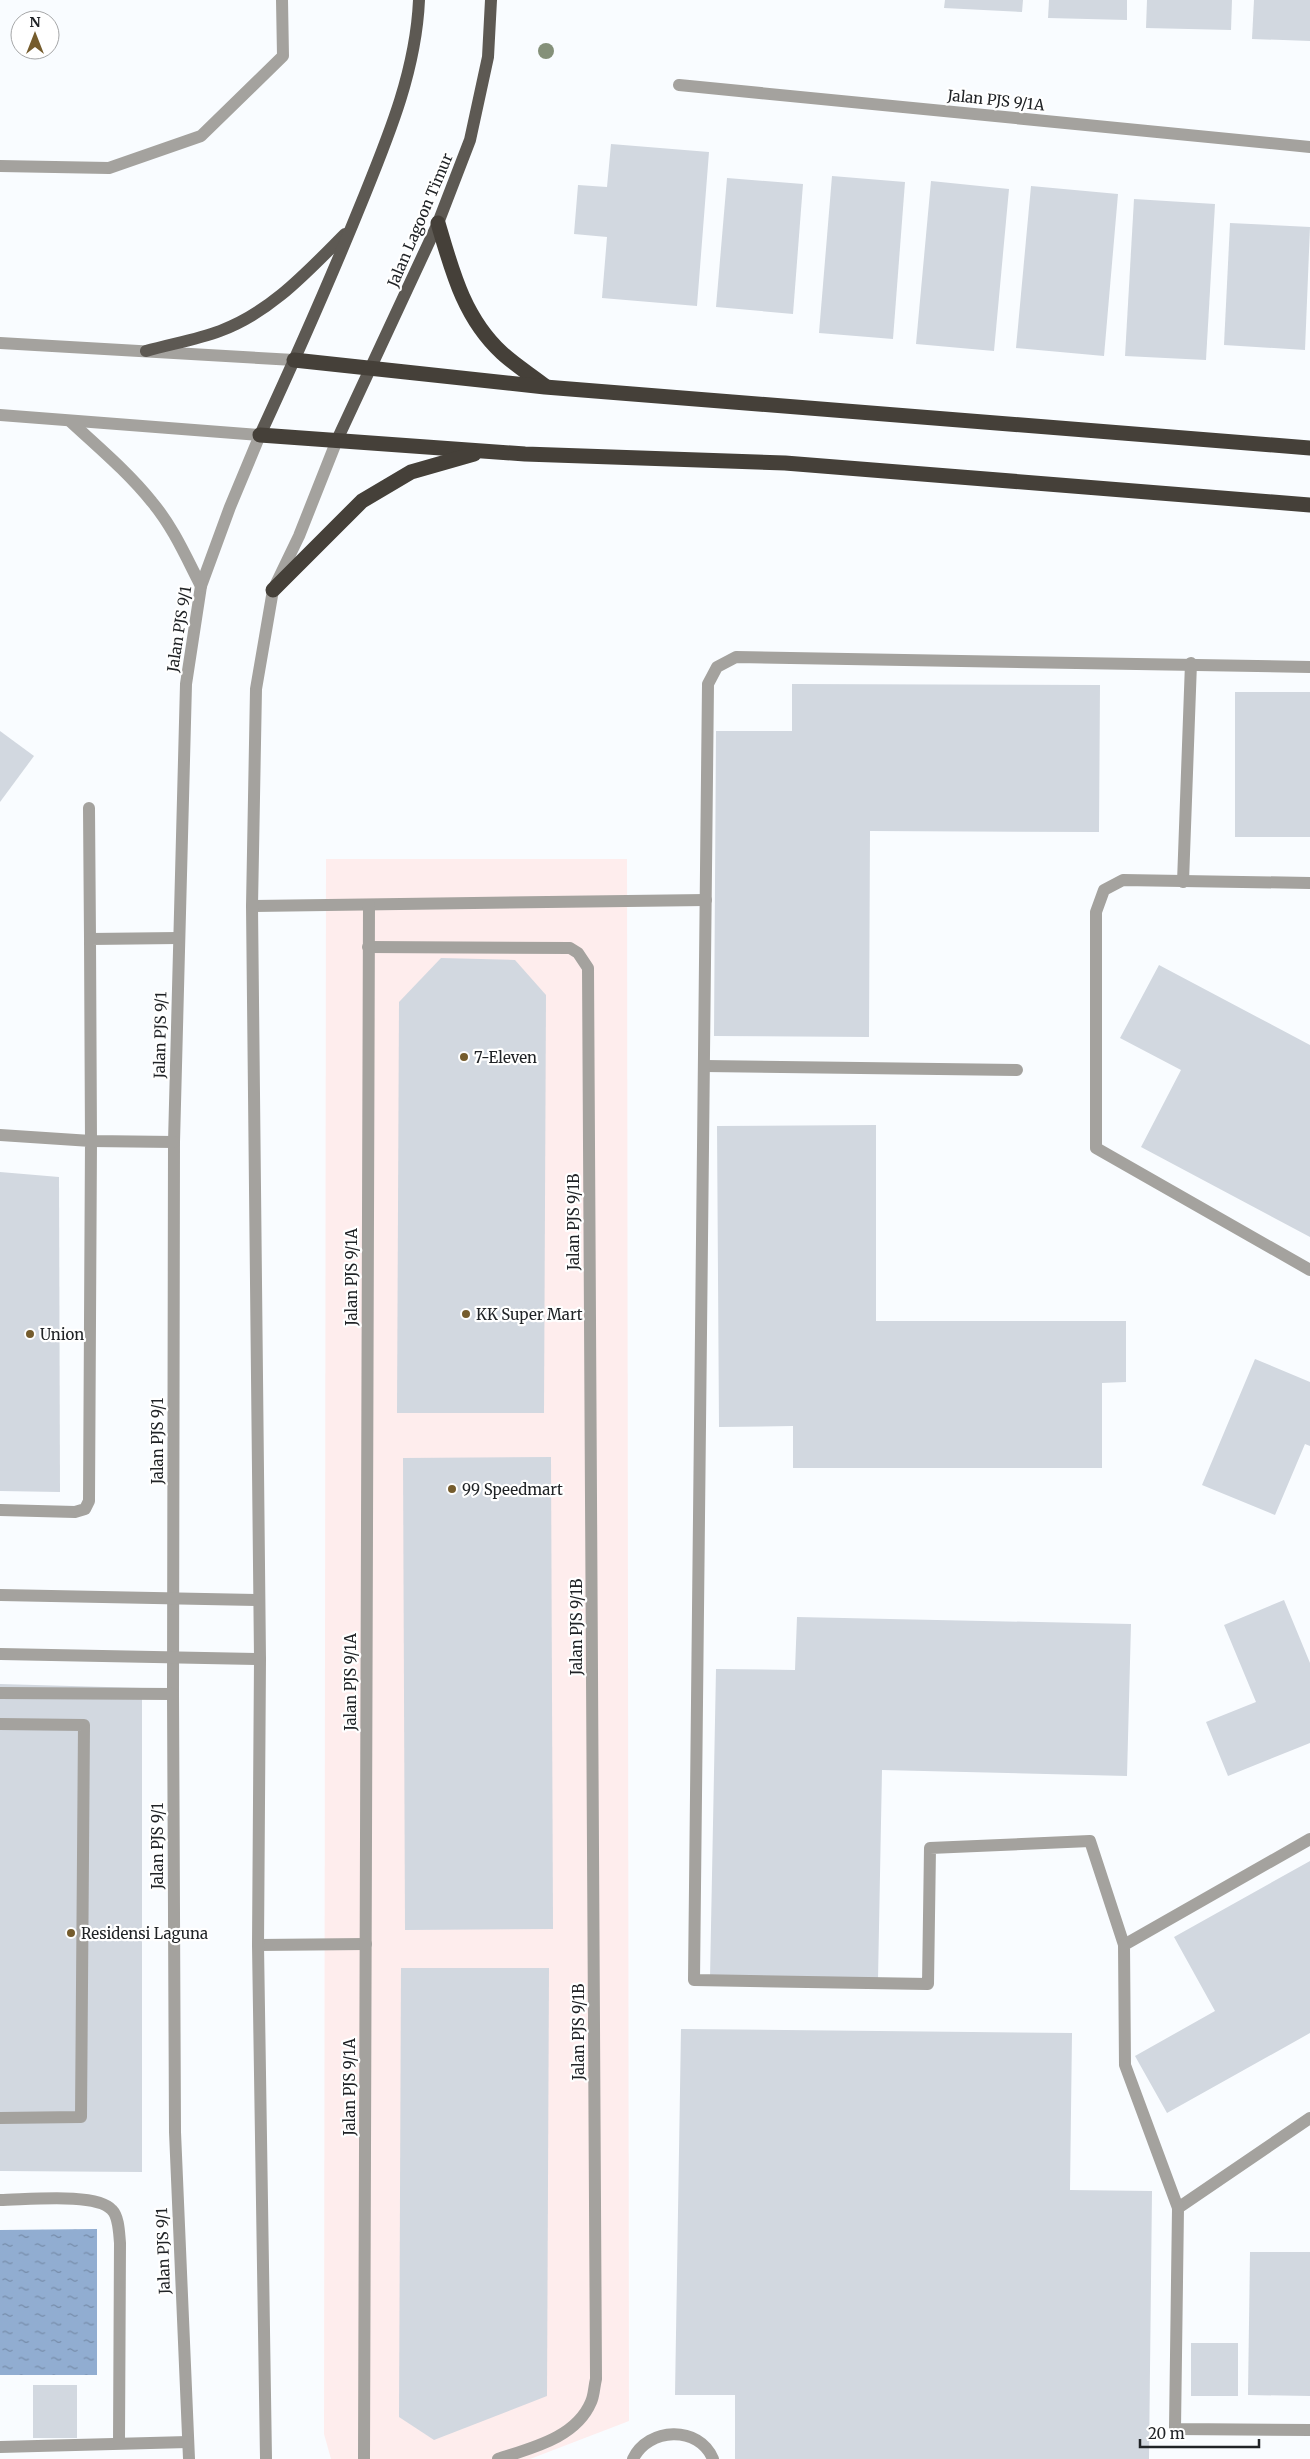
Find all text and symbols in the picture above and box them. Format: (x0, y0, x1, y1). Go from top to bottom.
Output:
north arrow (10, 10, 60, 60)
text: N (29, 13, 41, 31)
street label: Jalan PJS 9/1A (946, 85, 1046, 115)
street label: Jalan Lagoon Timur (383, 150, 457, 291)
street label: Jalan PJS 9/1 (163, 585, 195, 674)
street label: Jalan PJS 9/1 (150, 991, 170, 1079)
place label: 7-Eleven (474, 1048, 537, 1067)
marker: 7-Eleven (458, 1051, 470, 1063)
street label: Jalan PJS 9/1B (564, 1174, 583, 1271)
street label: Jalan PJS 9/1A (342, 1228, 361, 1327)
place label: KK Super Mart (476, 1305, 583, 1324)
marker: KK Super Mart (460, 1308, 472, 1320)
place label: Union (40, 1325, 84, 1344)
marker: Union (24, 1328, 36, 1340)
street label: Jalan PJS 9/1 (148, 1397, 167, 1485)
place label: 99 Speedmart (462, 1480, 563, 1499)
marker: 99 Speedmart (446, 1483, 458, 1495)
street label: Jalan PJS 9/1B (567, 1579, 586, 1676)
street label: Jalan PJS 9/1A (341, 1633, 360, 1732)
street label: Jalan PJS 9/1 (148, 1802, 167, 1890)
place label: Residensi Laguna (81, 1924, 208, 1943)
marker: Residensi Laguna (65, 1927, 77, 1939)
street label: Jalan PJS 9/1B (569, 1984, 588, 2081)
street label: Jalan PJS 9/1A (340, 2038, 359, 2137)
street label: Jalan PJS 9/1 (152, 2207, 174, 2296)
scale bar (1140, 2416, 1259, 2448)
text: 20 m (1148, 2424, 1185, 2443)

